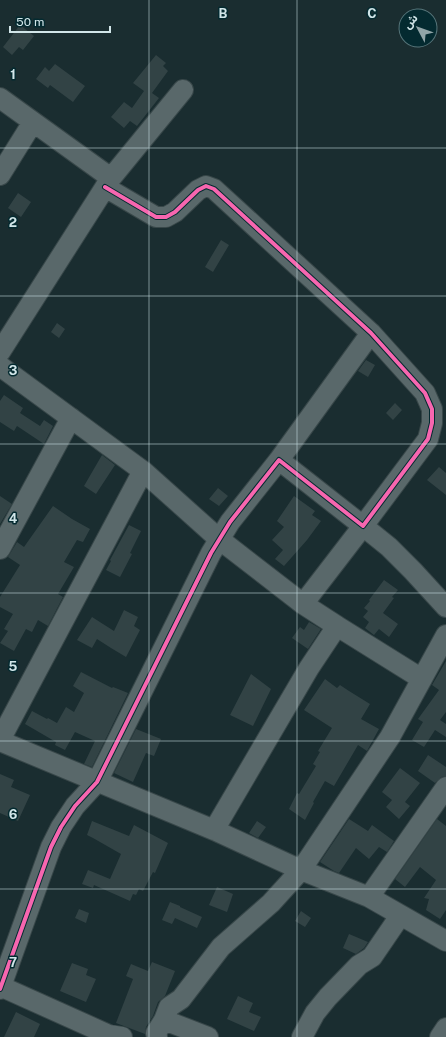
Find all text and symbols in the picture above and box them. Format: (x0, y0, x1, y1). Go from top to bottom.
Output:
text: B (219, 6, 228, 21)
text: C (367, 6, 377, 21)
scale bar (10, 8, 110, 34)
north arrow (398, 8, 438, 48)
text: ش (401, 12, 421, 32)
text: 50 m (16, 15, 44, 29)
text: 1 (10, 67, 16, 82)
text: 2 (9, 215, 17, 230)
text: 3 (9, 363, 18, 378)
text: 4 (9, 511, 18, 526)
text: 5 (9, 659, 18, 674)
text: 6 (9, 807, 18, 822)
text: 7 (9, 955, 17, 970)

